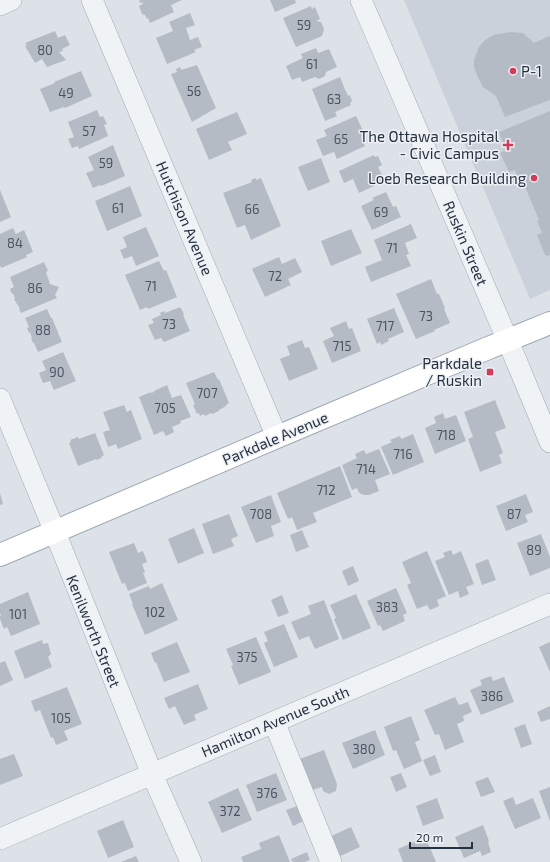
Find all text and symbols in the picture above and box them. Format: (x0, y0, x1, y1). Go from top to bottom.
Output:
house number: 59 (297, 17, 311, 33)
house number: 80 (37, 42, 53, 58)
house number: 61 (306, 56, 318, 72)
place label: P-1 (521, 62, 542, 80)
marker: P-1 (508, 66, 518, 76)
house number: 56 (187, 83, 201, 99)
house number: 49 (58, 85, 74, 101)
house number: 63 (327, 91, 341, 107)
house number: 57 (82, 123, 96, 139)
place label: The Ottawa Hospital - Civic Campus (360, 127, 500, 162)
house number: 65 (334, 131, 348, 147)
marker: The Ottawa Hospital - Civic Campus (502, 139, 514, 151)
house number: 59 (99, 155, 113, 171)
street label: Hutchison Avenue (153, 158, 217, 278)
place label: Loeb Research Building (368, 169, 527, 187)
marker: Loeb Research Building (529, 173, 539, 183)
street label: Ruskin Street (440, 198, 492, 288)
house number: 61 (112, 200, 124, 216)
house number: 66 (245, 201, 259, 217)
house number: 69 (374, 204, 388, 220)
house number: 84 (7, 235, 23, 251)
house number: 71 (386, 240, 398, 256)
house number: 72 (268, 268, 282, 284)
house number: 71 (145, 278, 157, 294)
house number: 86 (27, 280, 43, 296)
house number: 73 (419, 308, 433, 324)
house number: 73 (162, 316, 176, 332)
house number: 717 (376, 318, 395, 334)
house number: 88 (35, 322, 51, 338)
house number: 715 (333, 338, 351, 354)
place label: Parkdale / Ruskin (422, 354, 482, 389)
house number: 90 (49, 364, 65, 380)
marker: Parkdale / Ruskin (485, 367, 495, 377)
house number: 707 (196, 385, 218, 401)
house number: 705 (154, 400, 176, 416)
street label: Parkdale Avenue (219, 408, 331, 468)
house number: 718 (436, 427, 456, 443)
house number: 716 (393, 446, 413, 462)
house number: 714 (356, 461, 376, 477)
house number: 712 (316, 482, 336, 498)
house number: 708 (250, 506, 272, 522)
house number: 87 (507, 506, 522, 522)
house number: 89 (526, 542, 542, 558)
street label: Kenilworth Street (63, 572, 125, 690)
house number: 383 (376, 599, 398, 615)
house number: 102 (145, 604, 165, 620)
house number: 101 (9, 606, 27, 622)
house number: 375 (237, 649, 257, 665)
street label: Hamilton Avenue South (198, 682, 352, 760)
house number: 386 (481, 688, 503, 704)
house number: 105 (51, 710, 71, 726)
house number: 380 (353, 741, 375, 757)
house number: 376 (256, 785, 278, 801)
house number: 372 (219, 803, 241, 819)
scale bar (410, 824, 472, 850)
text: 20 m (416, 830, 443, 844)

